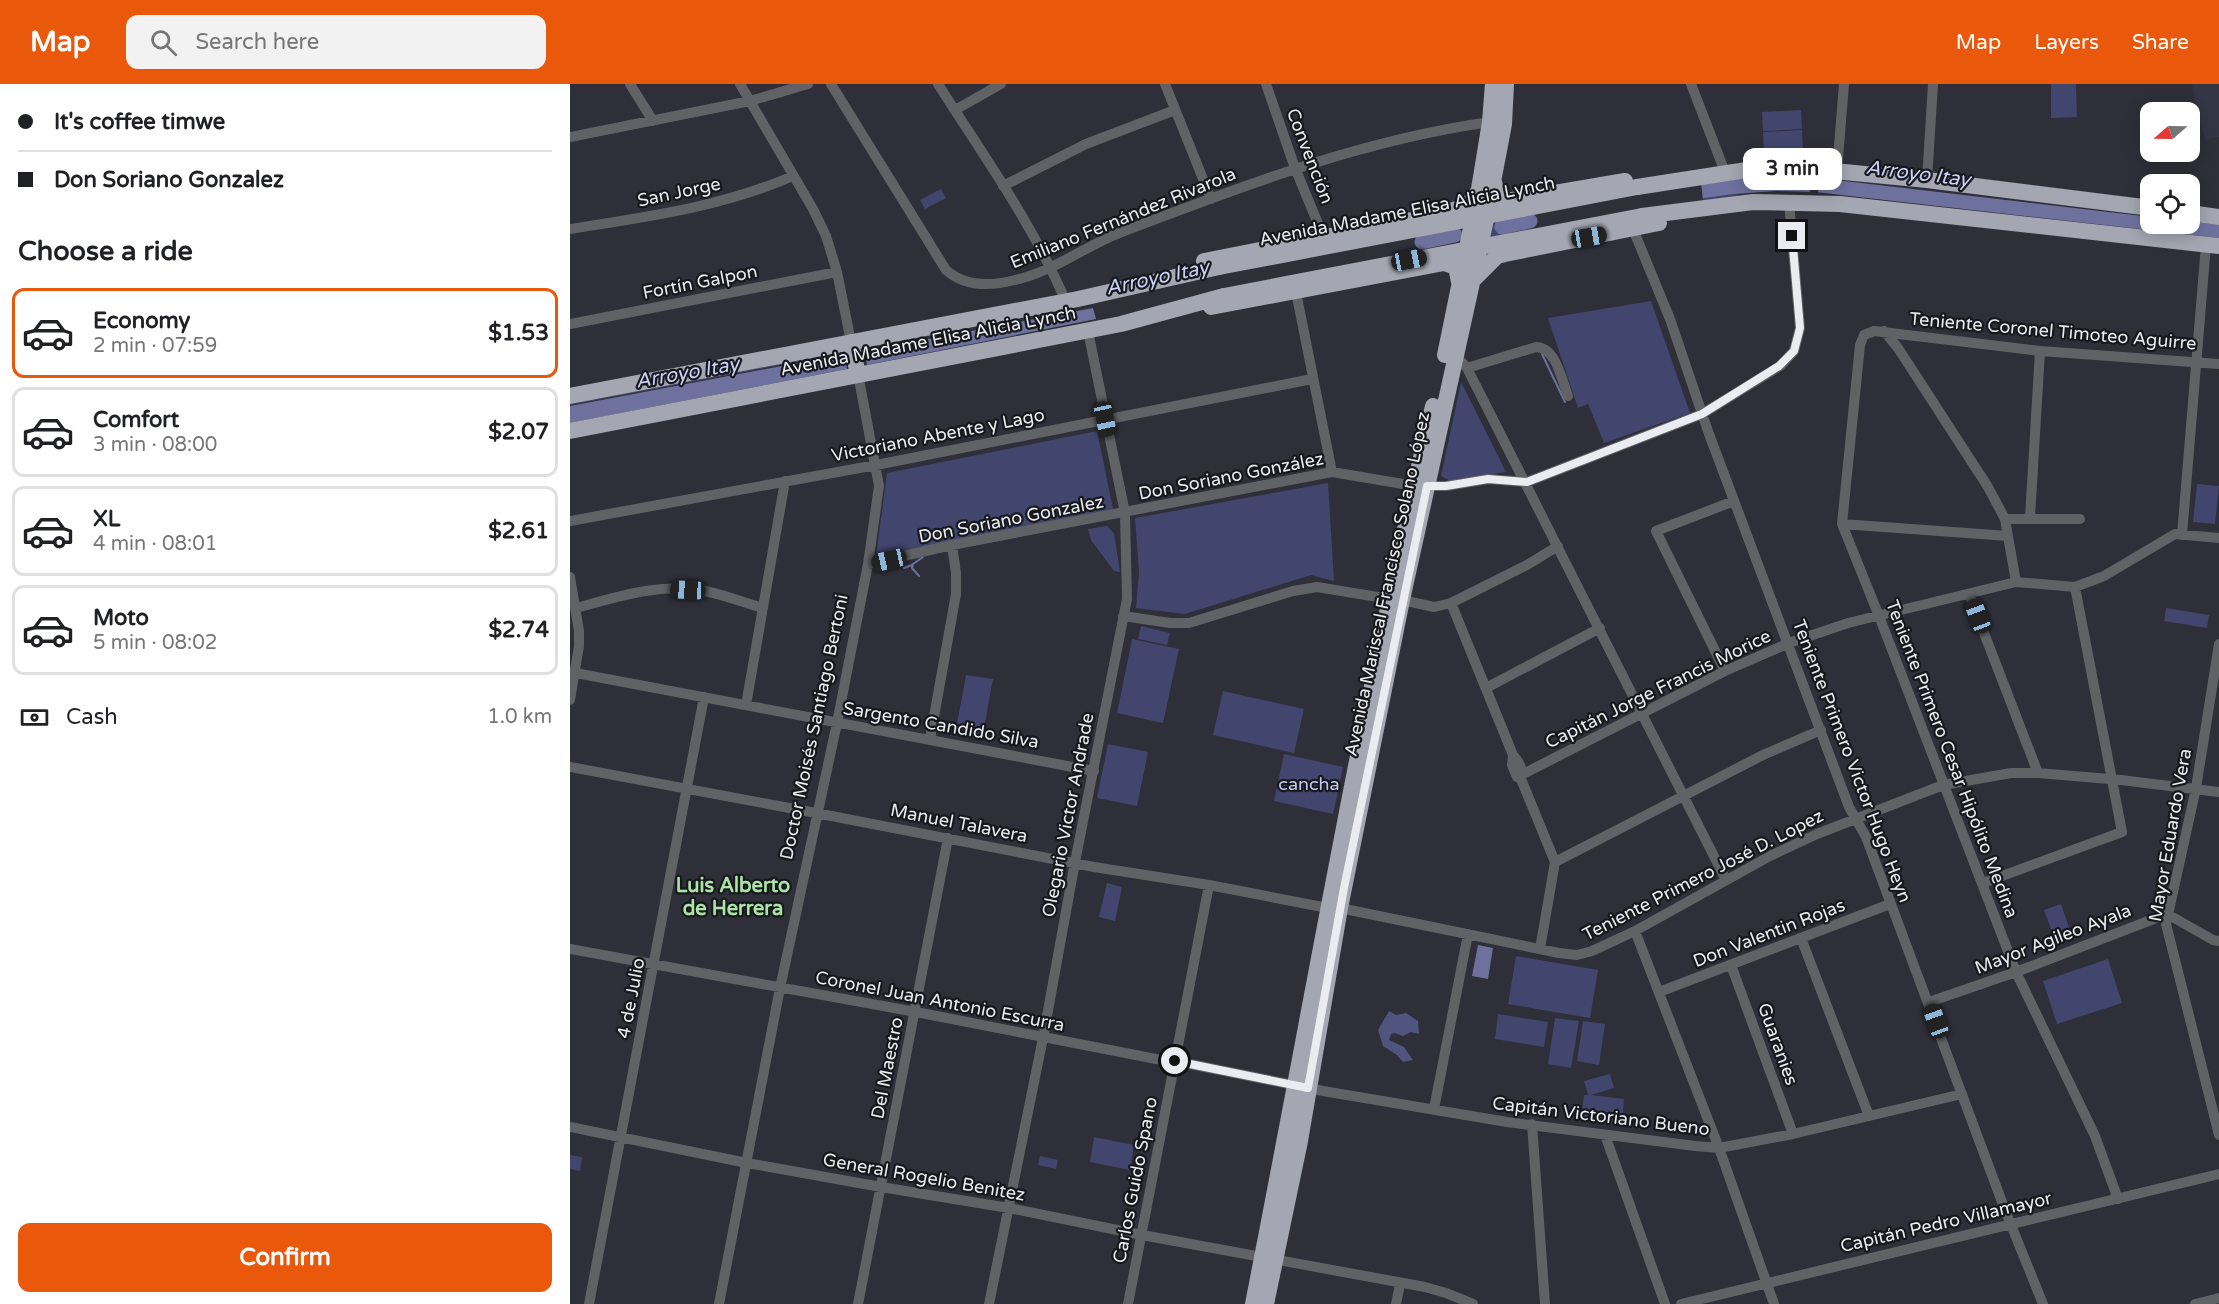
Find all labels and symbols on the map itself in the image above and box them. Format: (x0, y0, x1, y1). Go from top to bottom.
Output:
north arrow (2140, 102, 2200, 162)
street label: Convención (1282, 105, 1338, 207)
callout: 3 min (1742, 149, 1842, 191)
water label: Arroyo Itay (1864, 156, 1974, 193)
street label: Emiliano Fernández Rivarola (1007, 163, 1239, 273)
street label: Avenida Madame Elisa Alicia Lynch (1257, 171, 1557, 251)
street label: San Jorge (635, 172, 723, 212)
route end (1778, 222, 1805, 249)
car (1570, 225, 1608, 249)
car (1390, 248, 1428, 272)
water label: Arroyo Itay (1103, 255, 1213, 301)
street label: Fortín Galpon (641, 260, 759, 304)
street label: Avenida Madame Elisa Alicia Lynch (778, 301, 1078, 381)
street label: Teniente Coronel Timoteo Aguirre (1909, 307, 2197, 355)
water label: Arroyo Itay (634, 352, 743, 394)
car (1092, 400, 1118, 438)
street label: Victoriano Abente y Lago (830, 404, 1046, 466)
street label: Avenida Mariscal Francisco Solano López (1340, 410, 1434, 758)
street label: Don Soriano González (1137, 447, 1325, 505)
street label: Don Soriano Gonzalez (917, 490, 1105, 548)
car (869, 547, 909, 573)
car (670, 580, 706, 600)
street label: Doctor Moisés Santiago Bertoni (775, 592, 853, 862)
car (1963, 596, 1993, 636)
street label: Teniente Primero Cesar Hipólito Medina (1881, 597, 2023, 921)
street label: Teniente Primero Victor Hugo Heyn (1788, 616, 1916, 906)
street label: Capitán Jorge Francis Morice (1542, 625, 1774, 753)
street label: Sargento Candido Silva (841, 697, 1041, 753)
street label: Olegario Victor Andrade (1037, 711, 1099, 919)
street label: Mayor Eduardo Vera (2144, 747, 2196, 923)
park label: cancha (1278, 773, 1340, 795)
street label: Manuel Talavera (888, 799, 1030, 847)
street label: Teniente Primero José D. Lopez (1579, 804, 1827, 945)
district label: Luis Alberto de Herrera (676, 874, 790, 921)
street label: Don Valentin Rojas (1690, 894, 1848, 972)
street label: Mayor Agileo Ayala (1972, 899, 2134, 979)
street label: 4 de Julio (612, 956, 650, 1040)
street label: Coronel Juan Antonio Escurra (813, 966, 1067, 1036)
street label: Guaranies (1753, 1000, 1803, 1088)
car (1921, 1001, 1951, 1041)
street label: Del Maestro (866, 1015, 908, 1121)
route start (1161, 1047, 1188, 1074)
street label: Capitán Victoriano Bueno (1491, 1092, 1711, 1140)
street label: Carlos Guido Spano (1108, 1095, 1162, 1265)
street label: General Rogelio Benitez (821, 1148, 1027, 1206)
street label: Capitán Pedro Villamayor (1838, 1187, 2054, 1257)

